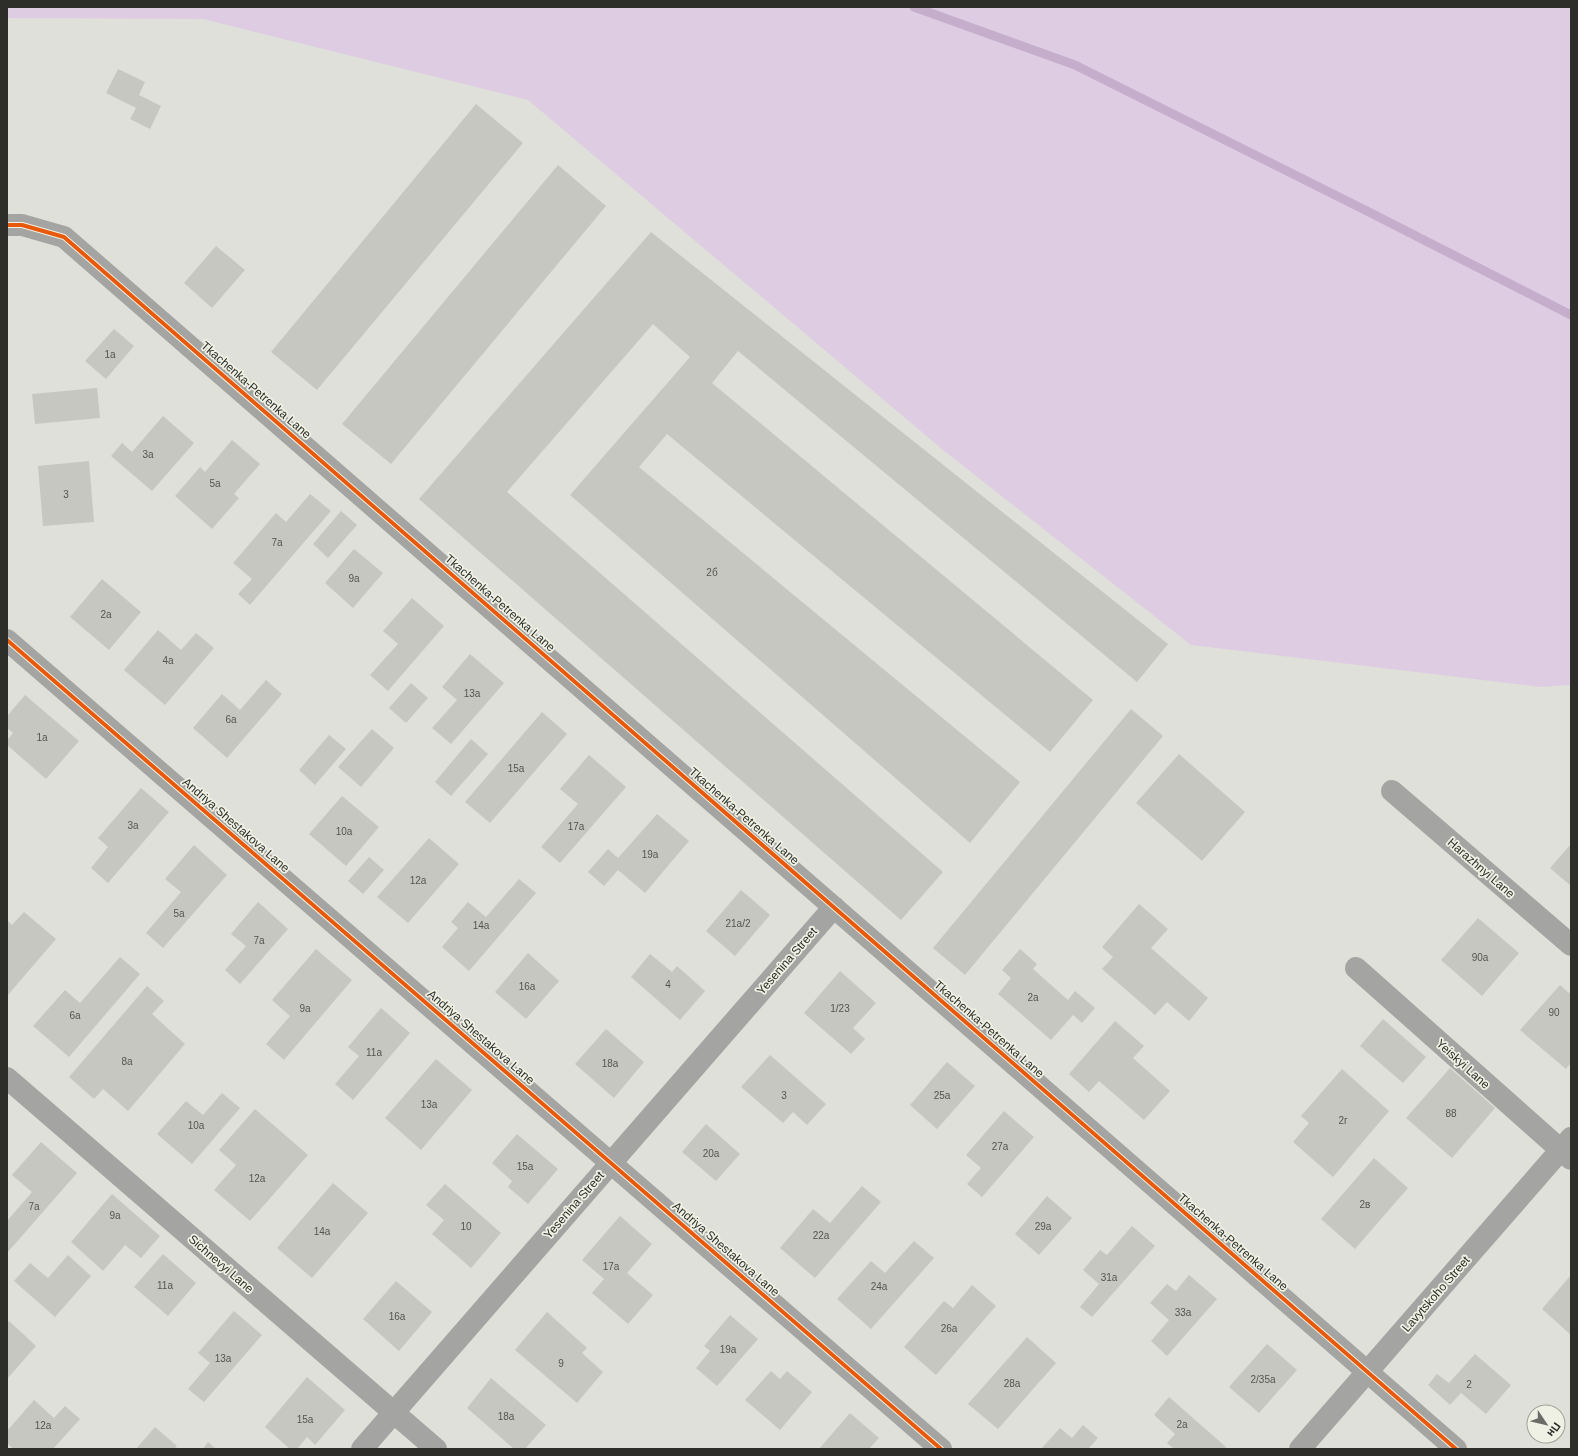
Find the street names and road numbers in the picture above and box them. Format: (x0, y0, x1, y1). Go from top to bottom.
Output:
street label: Tkachenka-Petrenka Lane (198, 339, 314, 442)
street label: Tkachenka-Petrenka Lane (442, 552, 558, 655)
street label: Tkachenka-Petrenka Lane (686, 765, 802, 868)
street label: Andriya Shestakova Lane (180, 775, 292, 875)
street label: Harazhnyi Lane (1445, 835, 1518, 901)
street label: Yesenina Street (754, 924, 820, 997)
street label: Tkachenka-Petrenka Lane (931, 978, 1047, 1081)
street label: Andriya Shestakova Lane (425, 987, 537, 1087)
street label: Yeiskyi Lane (1433, 1036, 1493, 1092)
street label: Yesenina Street (541, 1168, 607, 1241)
street label: Tkachenka-Petrenka Lane (1175, 1191, 1291, 1294)
street label: Andriya Shestakova Lane (670, 1199, 782, 1299)
street label: Sichnevyi Lane (186, 1232, 257, 1296)
street label: Lavytskoho Street (1399, 1253, 1473, 1335)

